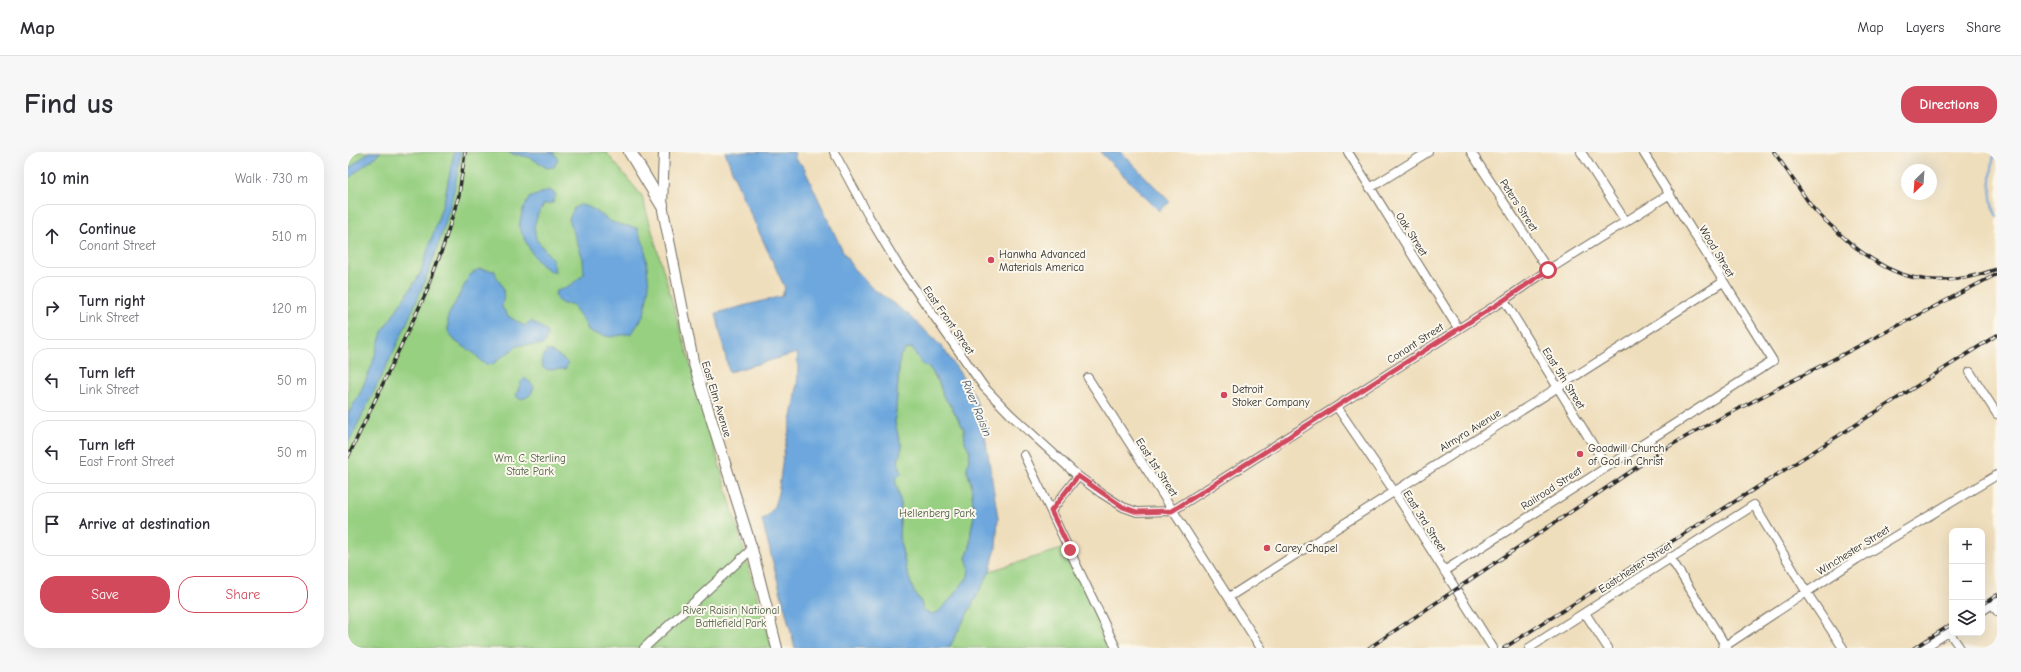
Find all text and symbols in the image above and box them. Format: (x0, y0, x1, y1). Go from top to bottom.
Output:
text: Map (20, 17, 55, 39)
text: Map (1857, 19, 1884, 36)
text: Layers (1906, 19, 1944, 36)
text: Share (1966, 19, 2001, 36)
button: Directions (1901, 86, 1997, 123)
text: Find us (24, 88, 113, 120)
north arrow (1901, 164, 1937, 200)
text: 10 min (40, 169, 89, 188)
text: Walk · 730 m (235, 171, 308, 186)
street label: Peters Street (1497, 177, 1541, 235)
street label: Oak Street (1393, 210, 1431, 259)
text: Continue (79, 220, 136, 238)
street label: Wood Street (1696, 223, 1737, 280)
icon: ahead (41, 225, 63, 247)
text: 510 m (272, 229, 307, 244)
text: Conant Street (79, 238, 156, 253)
place label: Hanwha Advanced Materials America (999, 248, 1086, 274)
marker: Hanwha Advanced Materials America (986, 255, 996, 265)
route start (1539, 261, 1557, 279)
street label: East Front Street (920, 284, 977, 358)
text: Turn right (79, 292, 145, 310)
icon: right (41, 297, 63, 319)
text: 120 m (272, 301, 307, 316)
text: Link Street (79, 310, 139, 325)
street label: Conant Street (1385, 320, 1447, 367)
street label: East 5th Street (1540, 345, 1588, 412)
street label: East Elm Avenue (699, 359, 734, 439)
text: Turn left (79, 364, 135, 382)
icon: left (41, 369, 63, 391)
text: 50 m (277, 373, 307, 388)
water label: River Raisin (959, 378, 995, 439)
text: Link Street (79, 382, 139, 397)
place label: Detroit Stoker Company (1232, 383, 1310, 409)
marker: Detroit Stoker Company (1219, 390, 1229, 400)
street label: Almyra Avenue (1437, 406, 1504, 454)
text: Turn left (79, 436, 135, 454)
street label: East 1st Street (1133, 436, 1181, 500)
icon: left (41, 441, 63, 463)
place label: Goodwill Church of God in Christ (1588, 442, 1665, 468)
text: 50 m (277, 445, 307, 460)
marker: Goodwill Church of God in Christ (1575, 449, 1585, 459)
park label: Wm. C. Sterling State Park (494, 452, 566, 478)
text: East Front Street (79, 454, 174, 469)
street label: Railroad Street (1518, 464, 1585, 513)
street label: East 3rd Street (1400, 488, 1449, 555)
park label: Hellenberg Park (899, 507, 976, 520)
icon: arrive (41, 513, 63, 535)
text: Arrive at destination (79, 515, 210, 533)
street label: Winchester Street (1814, 522, 1893, 578)
map controls (1949, 528, 1985, 636)
button: + (1949, 528, 1985, 564)
street label: Eastchester Street (1596, 538, 1675, 596)
route end (1061, 541, 1079, 559)
place label: Carey Chapel (1275, 542, 1338, 555)
marker: Carey Chapel (1262, 543, 1272, 553)
button: − (1949, 564, 1985, 600)
button: Save (40, 576, 170, 613)
button: Share (178, 576, 308, 613)
button: layers (1949, 600, 1985, 636)
park label: River Raisin National Battlefield Park (683, 604, 779, 630)

